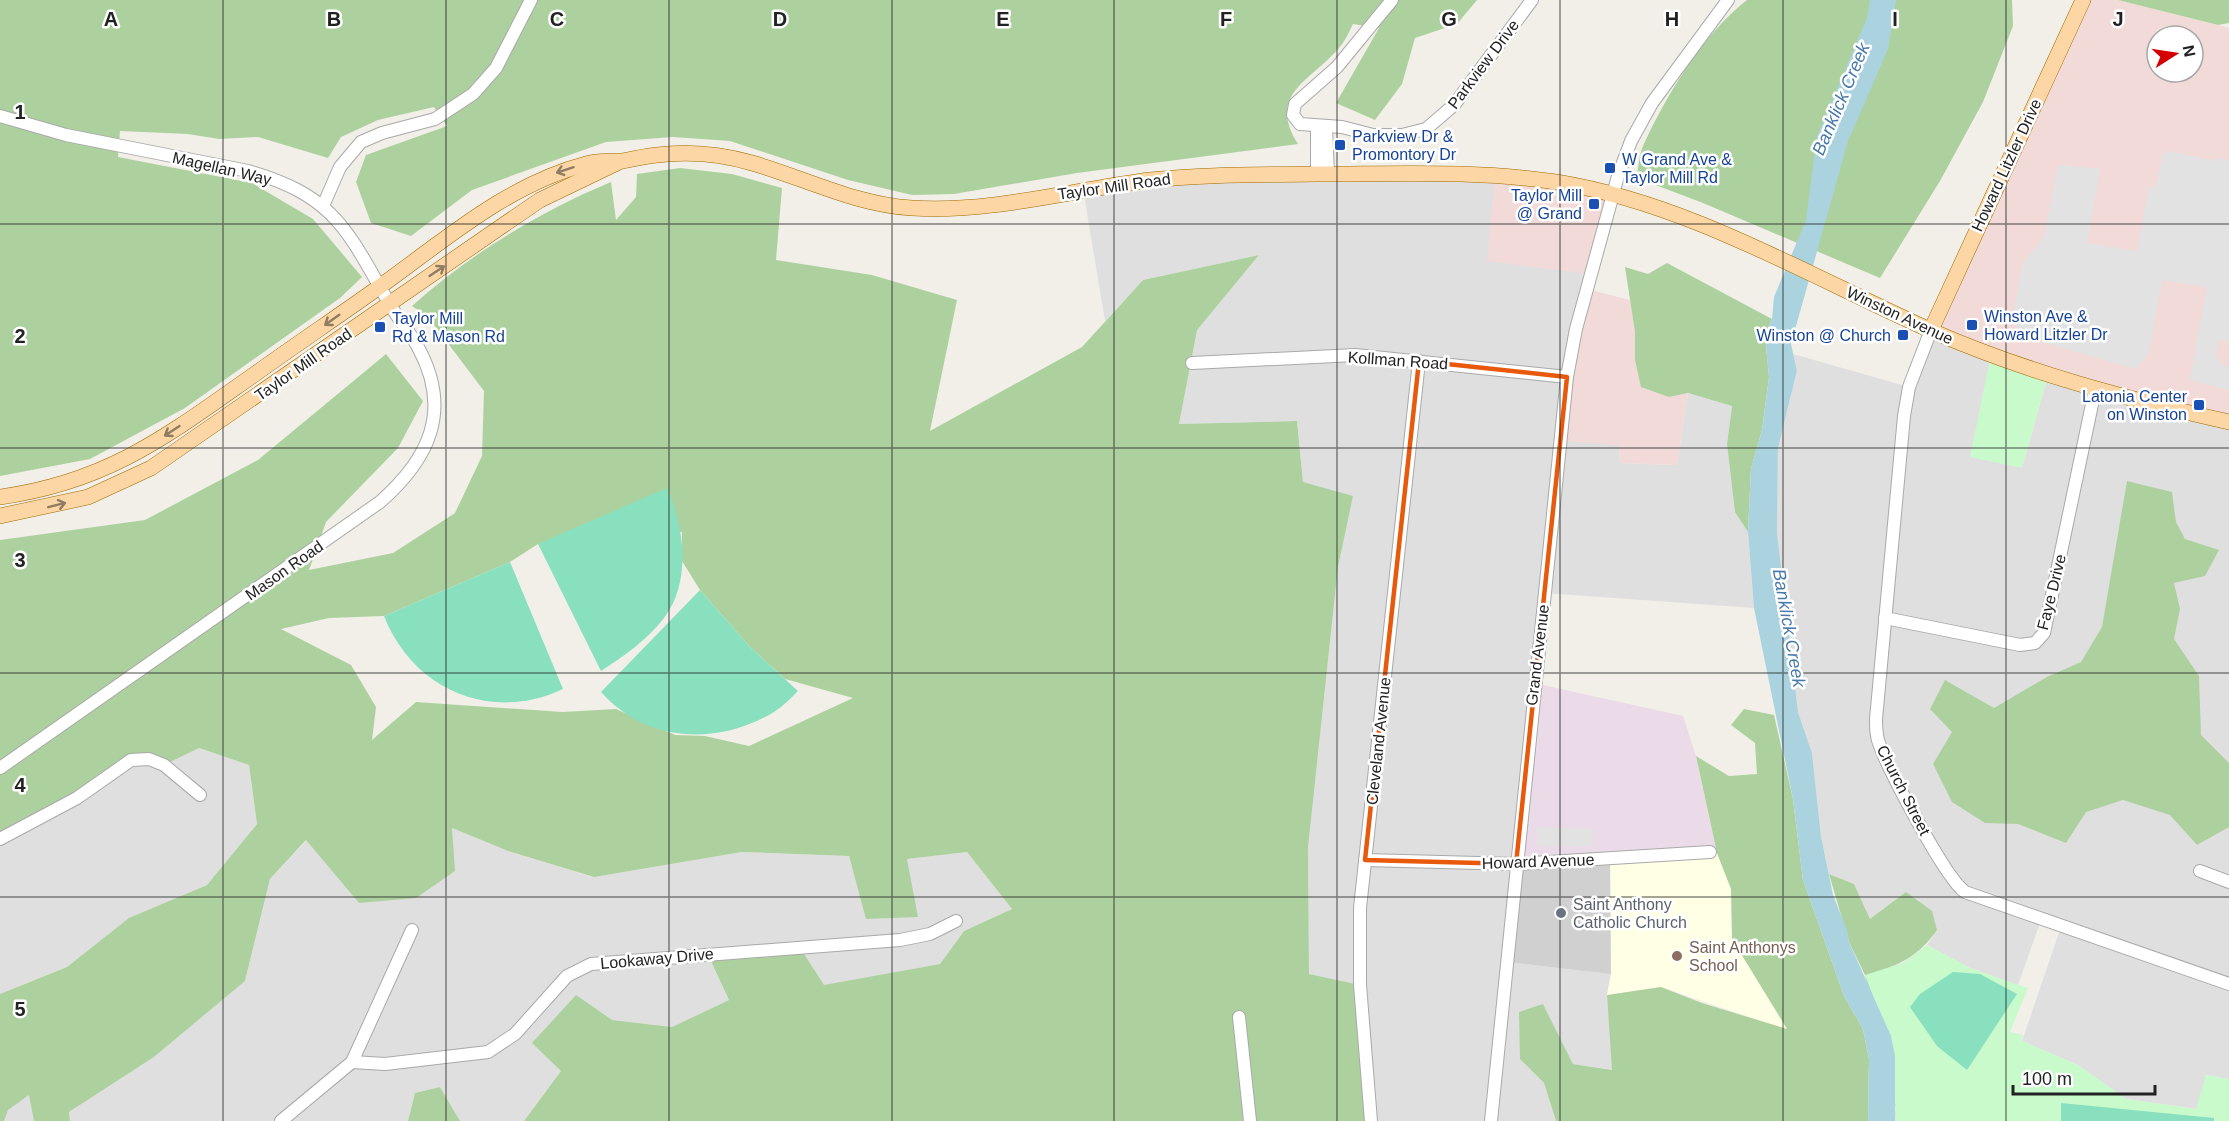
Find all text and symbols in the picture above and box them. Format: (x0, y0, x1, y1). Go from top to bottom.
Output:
text: A (104, 8, 118, 30)
text: B (327, 8, 341, 30)
text: C (550, 8, 564, 30)
text: D (773, 8, 787, 30)
text: E (996, 8, 1010, 30)
text: F (1220, 8, 1232, 30)
text: G (1441, 8, 1457, 30)
text: H (1665, 8, 1679, 30)
text: I (1892, 8, 1898, 30)
text: J (2112, 8, 2124, 30)
street label: Parkview Drive (1445, 17, 1522, 112)
north arrow (2145, 24, 2205, 84)
water label: Banklick Creek (1808, 39, 1874, 158)
text: N (2180, 44, 2199, 58)
street label: Howard Litzler Drive (1968, 96, 2045, 234)
text: 1 (14, 101, 26, 123)
place label: Parkview Dr & Promontory Dr (1352, 128, 1457, 163)
marker: Parkview Dr & Promontory Dr (1333, 138, 1347, 152)
street label: Magellan Way (171, 149, 273, 188)
place label: W Grand Ave & Taylor Mill Rd (1622, 151, 1732, 186)
marker: W Grand Ave & Taylor Mill Rd (1603, 161, 1617, 175)
one-way arrow (556, 165, 575, 176)
street label: Taylor Mill Road (1057, 170, 1172, 203)
place label: Taylor Mill @ Grand (1511, 187, 1582, 222)
marker: Taylor Mill @ Grand (1587, 197, 1601, 211)
one-way arrow (429, 265, 445, 277)
street label: Winston Avenue (1844, 283, 1956, 348)
place label: Winston Ave & Howard Litzler Dr (1984, 308, 2108, 343)
place label: Taylor Mill Rd & Mason Rd (392, 310, 505, 345)
one-way arrow (324, 314, 340, 326)
marker: Winston Ave & Howard Litzler Dr (1965, 318, 1979, 332)
marker: Taylor Mill Rd & Mason Rd (373, 320, 387, 334)
text: 2 (14, 325, 26, 347)
street label: Taylor Mill Road (252, 325, 355, 404)
place label: Winston @ Church (1756, 327, 1891, 344)
marker: Winston @ Church (1896, 328, 1910, 342)
street label: Kollman Road (1347, 349, 1449, 372)
place label: Latonia Center on Winston (2082, 388, 2188, 423)
marker: Latonia Center on Winston (2192, 398, 2206, 412)
one-way arrow (164, 425, 181, 437)
one-way arrow (48, 498, 67, 510)
street label: Mason Road (242, 537, 326, 603)
text: 3 (14, 549, 26, 571)
street label: Faye Drive (2034, 552, 2069, 632)
water label: Banklick Creek (1769, 567, 1809, 690)
street label: Grand Avenue (1523, 603, 1552, 707)
street label: Cleveland Avenue (1363, 676, 1394, 806)
street label: Church Street (1874, 742, 1934, 839)
text: 4 (14, 774, 26, 796)
street label: Howard Avenue (1481, 851, 1595, 872)
place label: Saint Anthony Catholic Church (1573, 896, 1687, 931)
marker: Saint Anthony Catholic Church (1554, 906, 1568, 920)
place label: Saint Anthonys School (1689, 939, 1796, 974)
street label: Lookaway Drive (600, 945, 715, 972)
marker: Saint Anthonys School (1670, 949, 1684, 963)
text: 5 (14, 998, 26, 1020)
scale bar (2013, 1058, 2156, 1096)
text: 100 m (2022, 1069, 2072, 1089)

